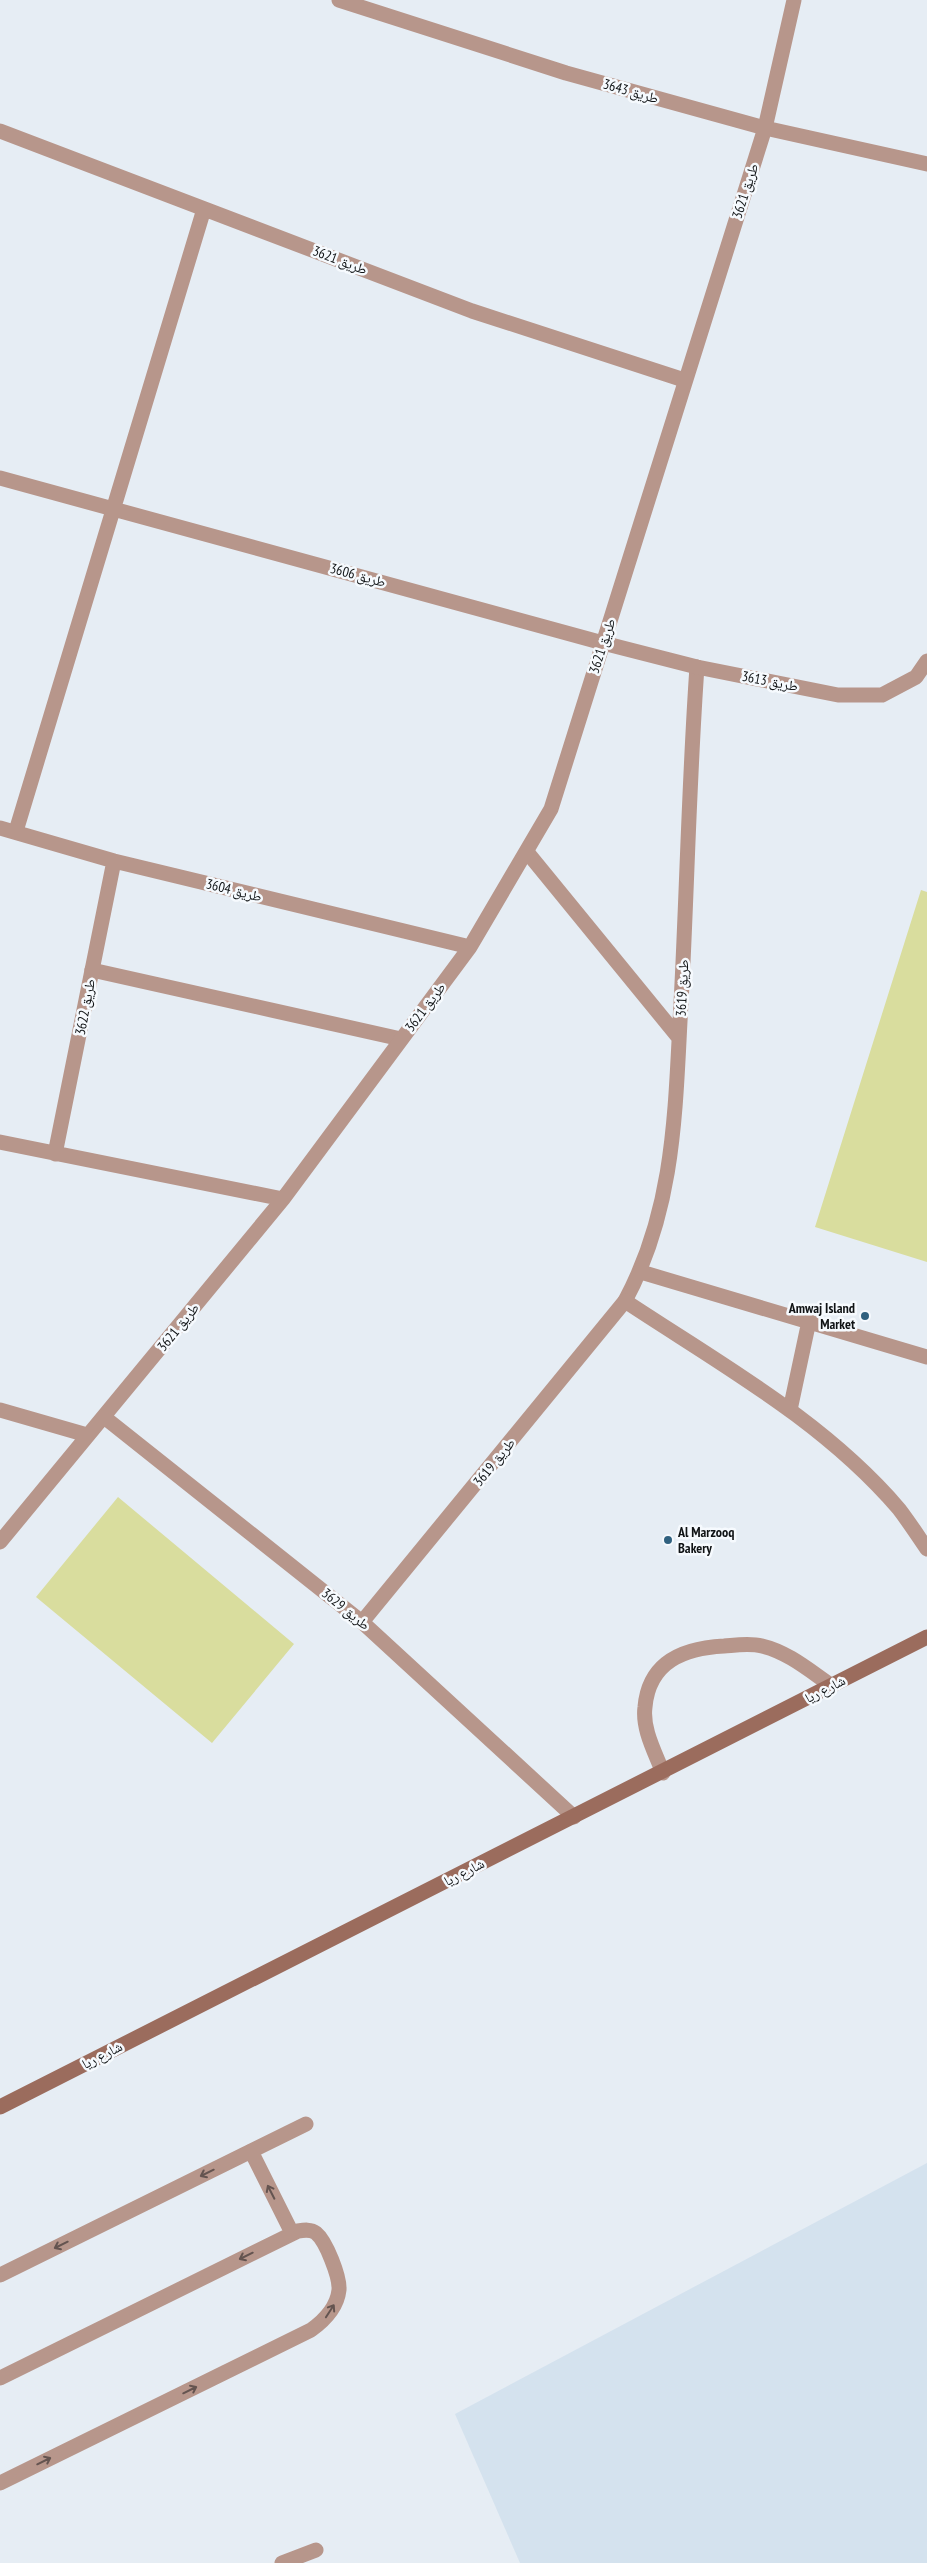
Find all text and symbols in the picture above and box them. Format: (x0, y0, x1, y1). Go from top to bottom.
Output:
street label: طريق 3643 (601, 75, 661, 108)
street label: طريق 3621 (728, 161, 763, 221)
street label: طريق 3621 (310, 241, 370, 280)
street label: طريق 3606 (328, 559, 388, 592)
street label: طريق 3621 (585, 616, 620, 676)
street label: طريق 3613 (740, 667, 800, 696)
street label: طريق 3604 (204, 874, 264, 907)
street label: طريق 3619 (672, 959, 693, 1017)
street label: طريق 3622 (71, 977, 100, 1037)
street label: طريق 3621 (401, 979, 450, 1036)
street label: طريق 3621 (153, 1299, 204, 1355)
place label: Amwaj Island Market (788, 1299, 855, 1333)
marker: Amwaj Island Market (859, 1310, 871, 1322)
street label: طريق 3619 (469, 1434, 520, 1490)
place label: Al Marzooq Bakery (677, 1523, 734, 1557)
marker: Al Marzooq Bakery (662, 1534, 674, 1546)
street label: طريق 3629 (318, 1584, 374, 1635)
street label: شارع ريا (802, 1671, 849, 1708)
street label: شارع ريا (441, 1854, 488, 1891)
street label: شارع ريا (79, 2037, 126, 2074)
one-way arrow (200, 2169, 215, 2178)
one-way arrow (266, 2185, 275, 2200)
one-way arrow (54, 2241, 69, 2250)
one-way arrow (239, 2251, 254, 2261)
one-way arrow (325, 2305, 335, 2319)
one-way arrow (182, 2385, 197, 2394)
one-way arrow (36, 2456, 51, 2465)

